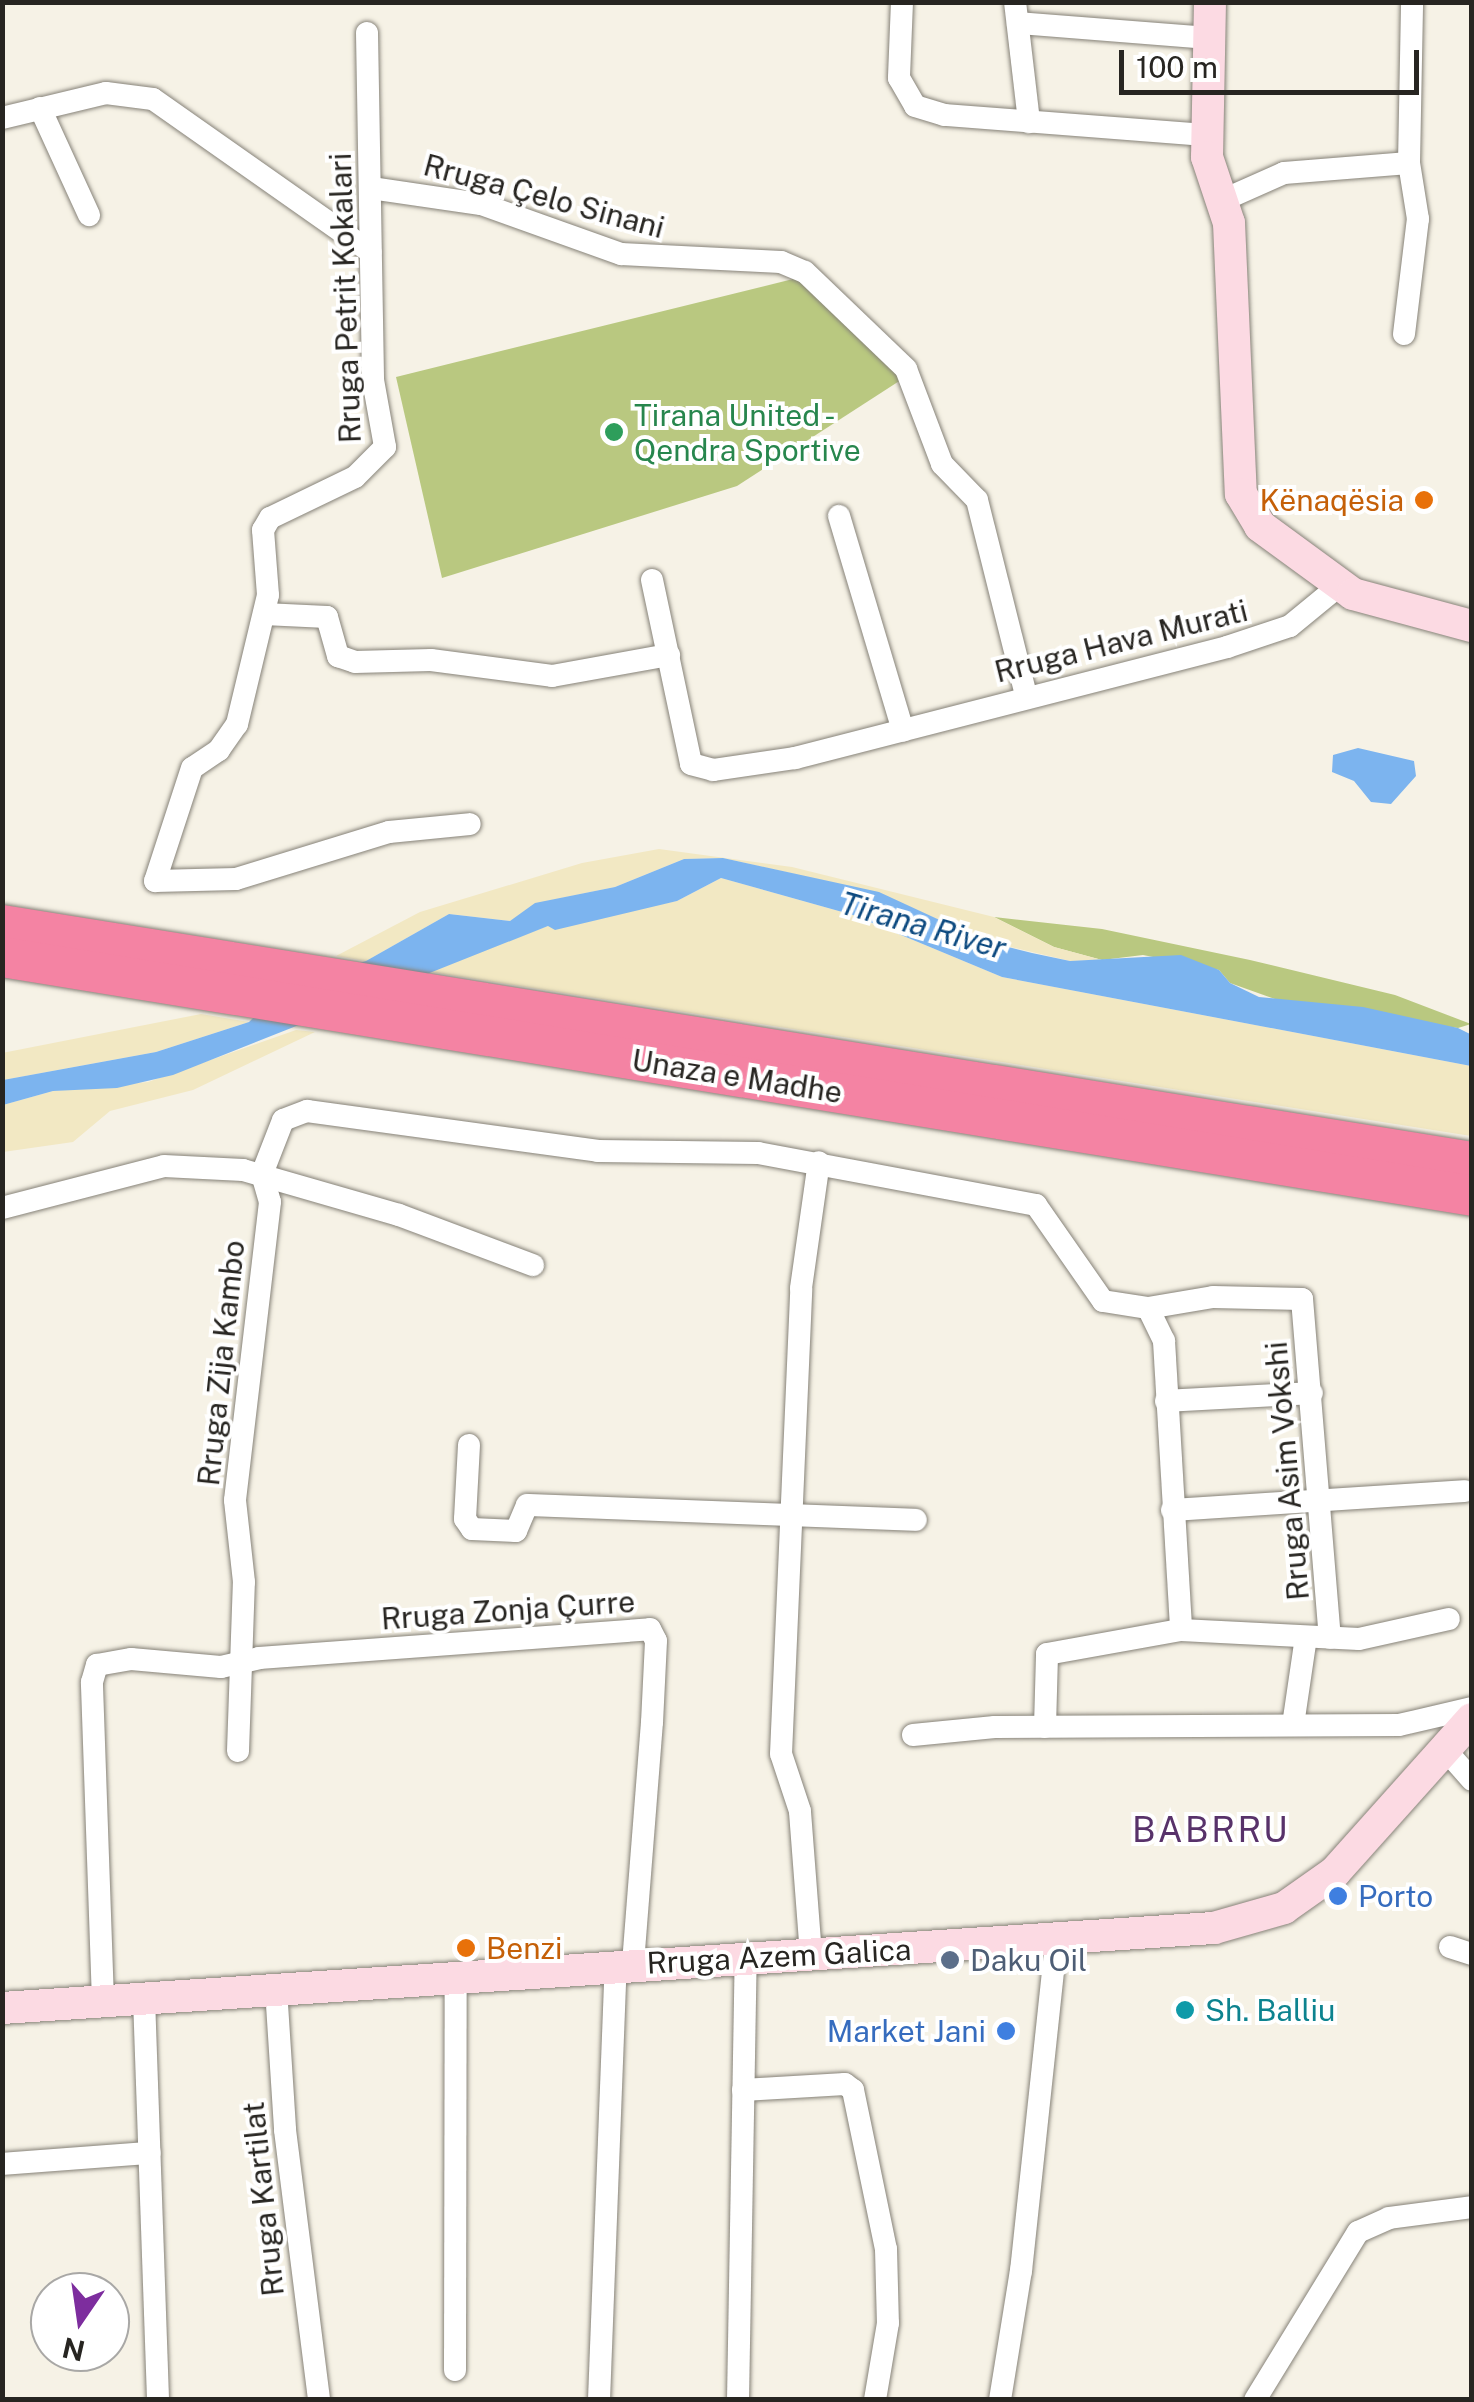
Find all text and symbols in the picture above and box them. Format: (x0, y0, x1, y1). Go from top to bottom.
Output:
scale bar (1124, 30, 1424, 92)
text: 100 m (1136, 49, 1218, 85)
street label: Rruga Çelo Sinani (420, 147, 668, 245)
street label: Rruga Petrit Kokalari (322, 152, 368, 444)
place label: Tirana United - Qendra Sportive (634, 397, 861, 468)
marker: Tirana United - Qendra Sportive (603, 421, 625, 443)
place label: Kënaqësia (1260, 482, 1404, 518)
marker: Kënaqësia (1413, 489, 1435, 511)
street label: Rruga Hava Murati (991, 592, 1251, 690)
water label: Tirana River (836, 884, 1010, 968)
street label: Unaza e Madhe (629, 1042, 845, 1110)
street label: Rruga Zija Kambo (190, 1238, 252, 1488)
street label: Rruga Asim Vokshi (1258, 1340, 1316, 1602)
street label: Rruga Zonja Çurre (380, 1583, 636, 1637)
district label: BABRRU (1132, 1809, 1290, 1851)
place label: Porto (1358, 1878, 1433, 1914)
marker: Porto (1327, 1885, 1349, 1907)
place label: Benzi (486, 1930, 562, 1966)
street label: Rruga Azem Galica (646, 1931, 912, 1981)
marker: Benzi (455, 1937, 477, 1959)
place label: Daku Oil (970, 1942, 1087, 1978)
marker: Daku Oil (939, 1949, 961, 1971)
place label: Sh. Balliu (1205, 1992, 1336, 2028)
marker: Sh. Balliu (1174, 1999, 1196, 2021)
place label: Market Jani (827, 2013, 986, 2049)
marker: Market Jani (995, 2020, 1017, 2042)
street label: Rruga Kartilat (235, 2100, 291, 2298)
north arrow (30, 2272, 130, 2372)
text: N (59, 2331, 88, 2368)

